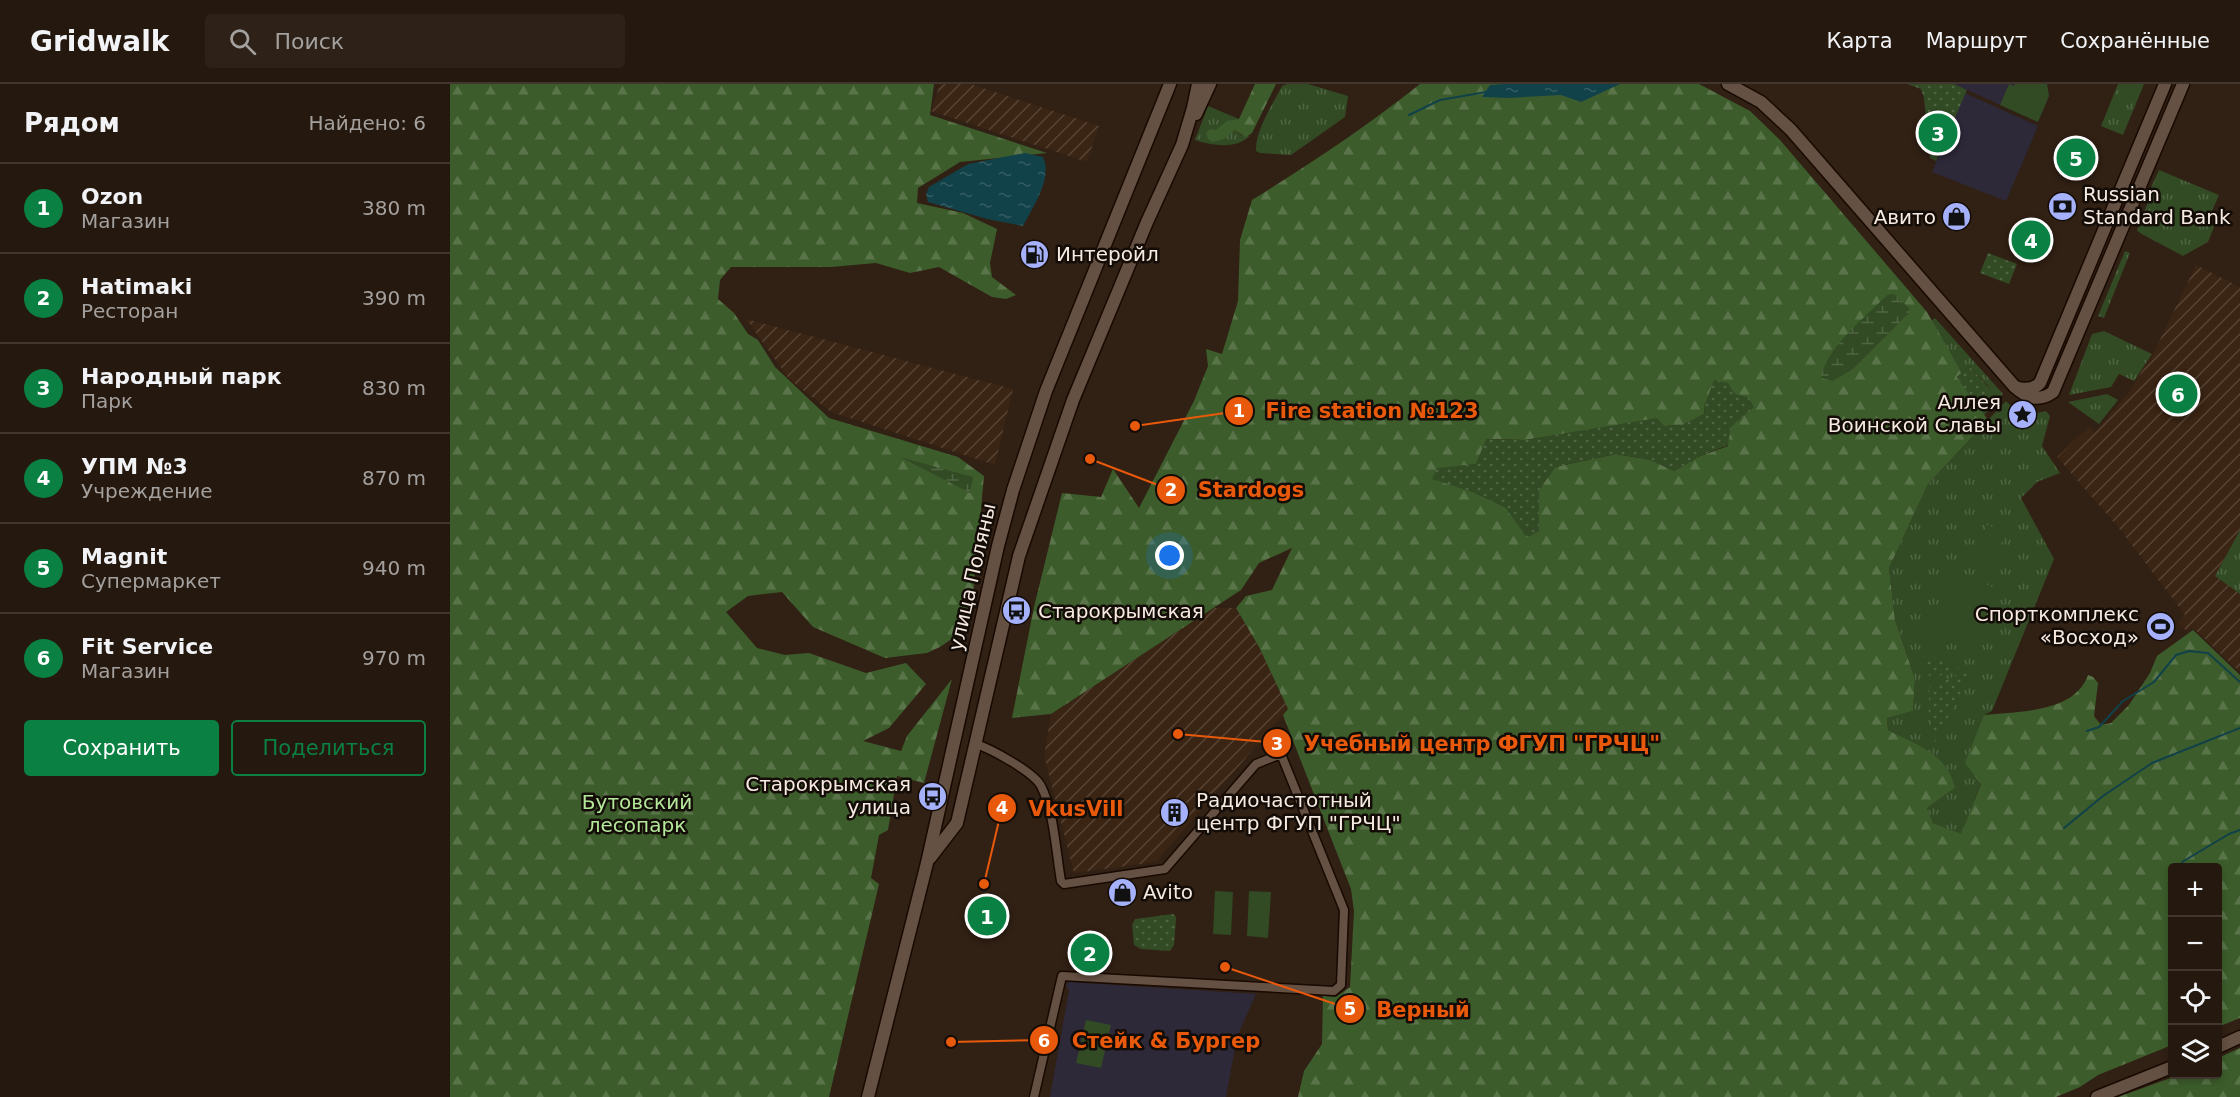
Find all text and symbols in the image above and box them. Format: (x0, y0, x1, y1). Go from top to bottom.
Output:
search box (205, 14, 625, 68)
text: Gridwalk (30, 25, 169, 58)
icon: search (226, 25, 259, 58)
text: Поиск (274, 29, 344, 54)
text: Карта (1827, 29, 1893, 53)
text: Маршрут (1926, 29, 2027, 53)
text: Сохранённые (2060, 29, 2210, 53)
text: Рядом (24, 108, 120, 138)
pin: 3 (1918, 110, 1958, 156)
text: Найдено: 6 (308, 111, 426, 135)
pin: 5 (2056, 136, 2096, 181)
place label: Russian Standard Bank (2083, 182, 2231, 229)
text: Ozon (81, 184, 143, 209)
bank icon: Russian Standard Bank (2046, 190, 2078, 222)
text: 1 (37, 196, 50, 220)
text: 380 m (362, 196, 426, 220)
shop icon: Авито (1941, 201, 1973, 233)
place label: Авито (1874, 205, 1936, 229)
text: Магазин (81, 209, 170, 233)
pin: 4 (2012, 218, 2050, 262)
fuel station icon: Интеройл (1019, 238, 1051, 270)
place label: Интеройл (1056, 242, 1159, 266)
text: Hatimaki (81, 274, 192, 299)
text: 2 (37, 286, 50, 310)
text: 390 m (362, 286, 426, 310)
text: Ресторан (81, 299, 178, 323)
text: Народный парк (81, 364, 282, 389)
pin: 6 (2158, 372, 2198, 416)
text: 3 (37, 376, 50, 400)
text: 830 m (362, 376, 426, 400)
text: Парк (81, 389, 133, 413)
place label: Аллея Воинской Славы (1828, 390, 2001, 437)
callout: Fire station №123 (1224, 391, 1491, 430)
place icon: Аллея Воинской Славы (2006, 398, 2038, 430)
text: Fire station №123 (1265, 399, 1479, 423)
text: 1 (1233, 400, 1245, 421)
text: УПМ №3 (81, 454, 188, 479)
text: 4 (37, 466, 50, 490)
text: 870 m (362, 466, 426, 490)
callout: Stardogs (1156, 470, 1316, 509)
text: Stardogs (1198, 478, 1304, 502)
text: Учреждение (81, 479, 213, 503)
text: 2 (1165, 479, 1177, 500)
street label: улица Поляны (943, 501, 1001, 653)
your location (1155, 541, 1184, 570)
text: Magnit (81, 544, 167, 569)
text: 5 (37, 556, 50, 580)
text: 940 m (362, 556, 426, 580)
text: Супермаркет (81, 569, 221, 593)
bus stop icon: Старокрымская (1001, 595, 1033, 627)
place label: Старокрымская (1038, 599, 1204, 623)
place label: Спорткомплекс «Восход» (1975, 602, 2139, 649)
sports icon: Спорткомплекс «Восход» (2144, 610, 2176, 642)
text: Fit Service (81, 634, 213, 659)
text: 6 (37, 646, 50, 670)
text: 970 m (362, 646, 426, 670)
text: Магазин (81, 659, 170, 683)
button: Сохранить (24, 720, 219, 776)
button: Поделиться (231, 720, 426, 776)
callout: Учебный центр ФГУП "ГРЧЦ" (1262, 724, 1672, 763)
text: Учебный центр ФГУП "ГРЧЦ" (1304, 732, 1660, 756)
text: 3 (1271, 733, 1283, 754)
place label: Старокрымская улица (745, 772, 911, 819)
bus stop icon: Старокрымская улица (916, 780, 948, 812)
place label: Радиочастотный центр ФГУП "ГРЧЦ" (1196, 788, 1401, 835)
callout: VkusVill (987, 789, 1136, 828)
park label: Бутовский лесопарк (582, 790, 692, 837)
building icon: Радиочастотный центр ФГУП "ГРЧЦ" (1159, 796, 1191, 828)
text: 4 (996, 797, 1008, 818)
text: VkusVill (1028, 797, 1124, 821)
map controls (2168, 863, 2222, 1079)
button: + (2168, 863, 2222, 917)
shop icon: Avito (1106, 876, 1138, 908)
place label: Avito (1143, 880, 1193, 904)
pin: 1 (968, 894, 1006, 938)
button: − (2168, 917, 2222, 971)
pin: 2 (1070, 930, 1110, 976)
button: locate (2168, 971, 2222, 1025)
callout: Верный (1335, 990, 1482, 1029)
text: 5 (1344, 998, 1356, 1019)
text: Верный (1376, 998, 1470, 1022)
callout: Стейк & Бургер (1029, 1021, 1272, 1060)
button: layers (2168, 1025, 2222, 1079)
text: Стейк & Бургер (1072, 1029, 1260, 1053)
text: 6 (1038, 1030, 1050, 1051)

